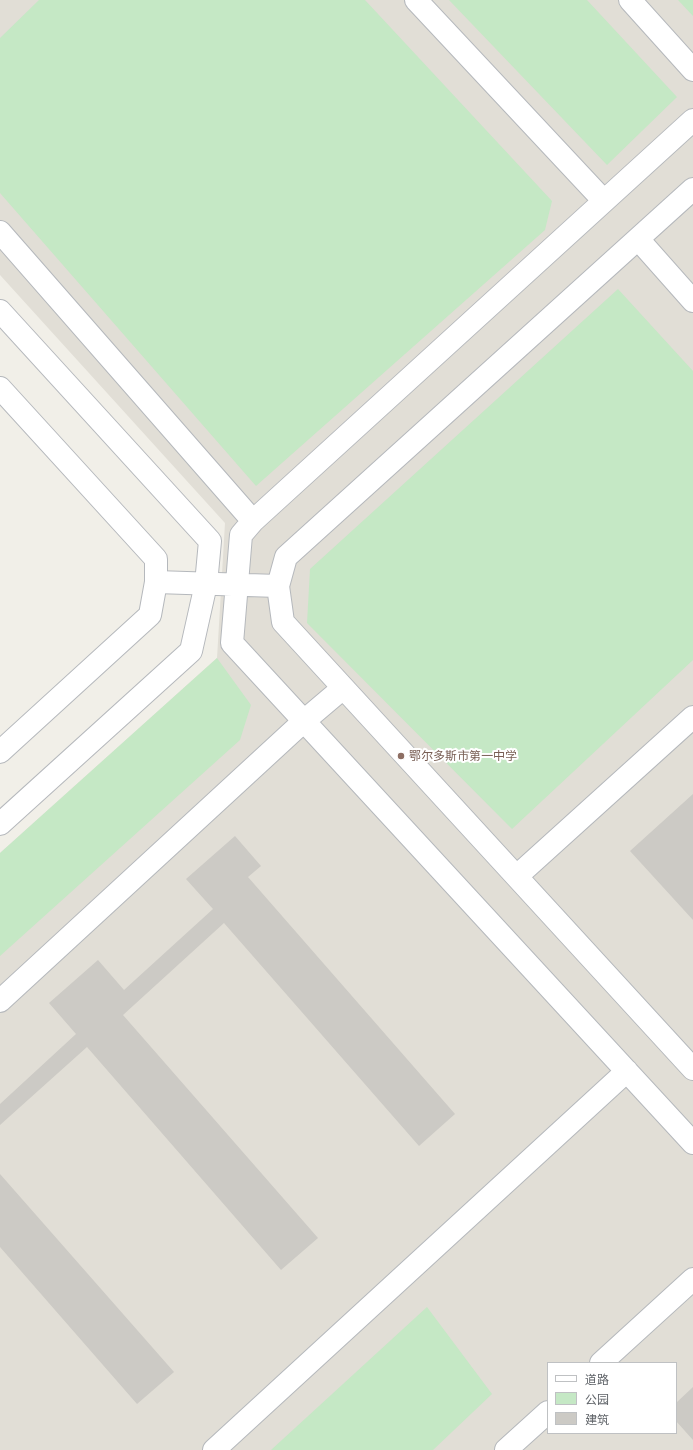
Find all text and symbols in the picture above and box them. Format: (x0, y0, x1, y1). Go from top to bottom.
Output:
place label: 鄂尔多斯市第一中学 (409, 749, 517, 763)
marker: 鄂尔多斯市第一中学 (396, 751, 406, 761)
legend (547, 1362, 677, 1434)
text: 道路 (585, 1373, 609, 1387)
text: 公园 (585, 1393, 609, 1407)
text: 建筑 (585, 1413, 609, 1427)

